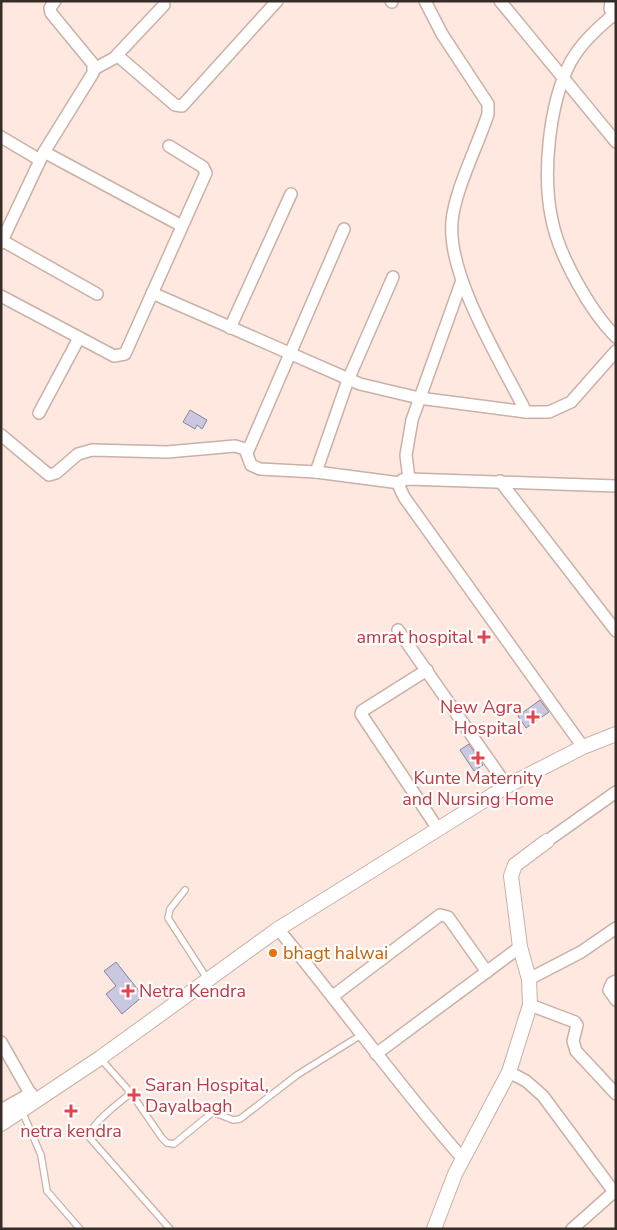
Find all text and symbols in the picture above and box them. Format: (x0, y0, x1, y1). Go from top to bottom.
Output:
place label: amrat hospital (357, 625, 474, 649)
marker: amrat hospital (477, 630, 491, 644)
place label: New Agra Hospital (440, 695, 523, 740)
marker: New Agra Hospital (526, 710, 540, 724)
marker: Kunte Maternity and Nursing Home (471, 751, 485, 765)
place label: Kunte Maternity and Nursing Home (402, 766, 554, 811)
place label: bhagt halwai (283, 941, 388, 965)
marker: bhagt halwai (267, 947, 279, 959)
place label: Netra Kendra (139, 979, 246, 1003)
marker: Netra Kendra (121, 984, 135, 998)
place label: Saran Hospital, Dayalbagh (145, 1073, 269, 1118)
marker: Saran Hospital, Dayalbagh (127, 1088, 141, 1102)
marker: netra kendra (64, 1104, 78, 1118)
place label: netra kendra (20, 1119, 122, 1143)

